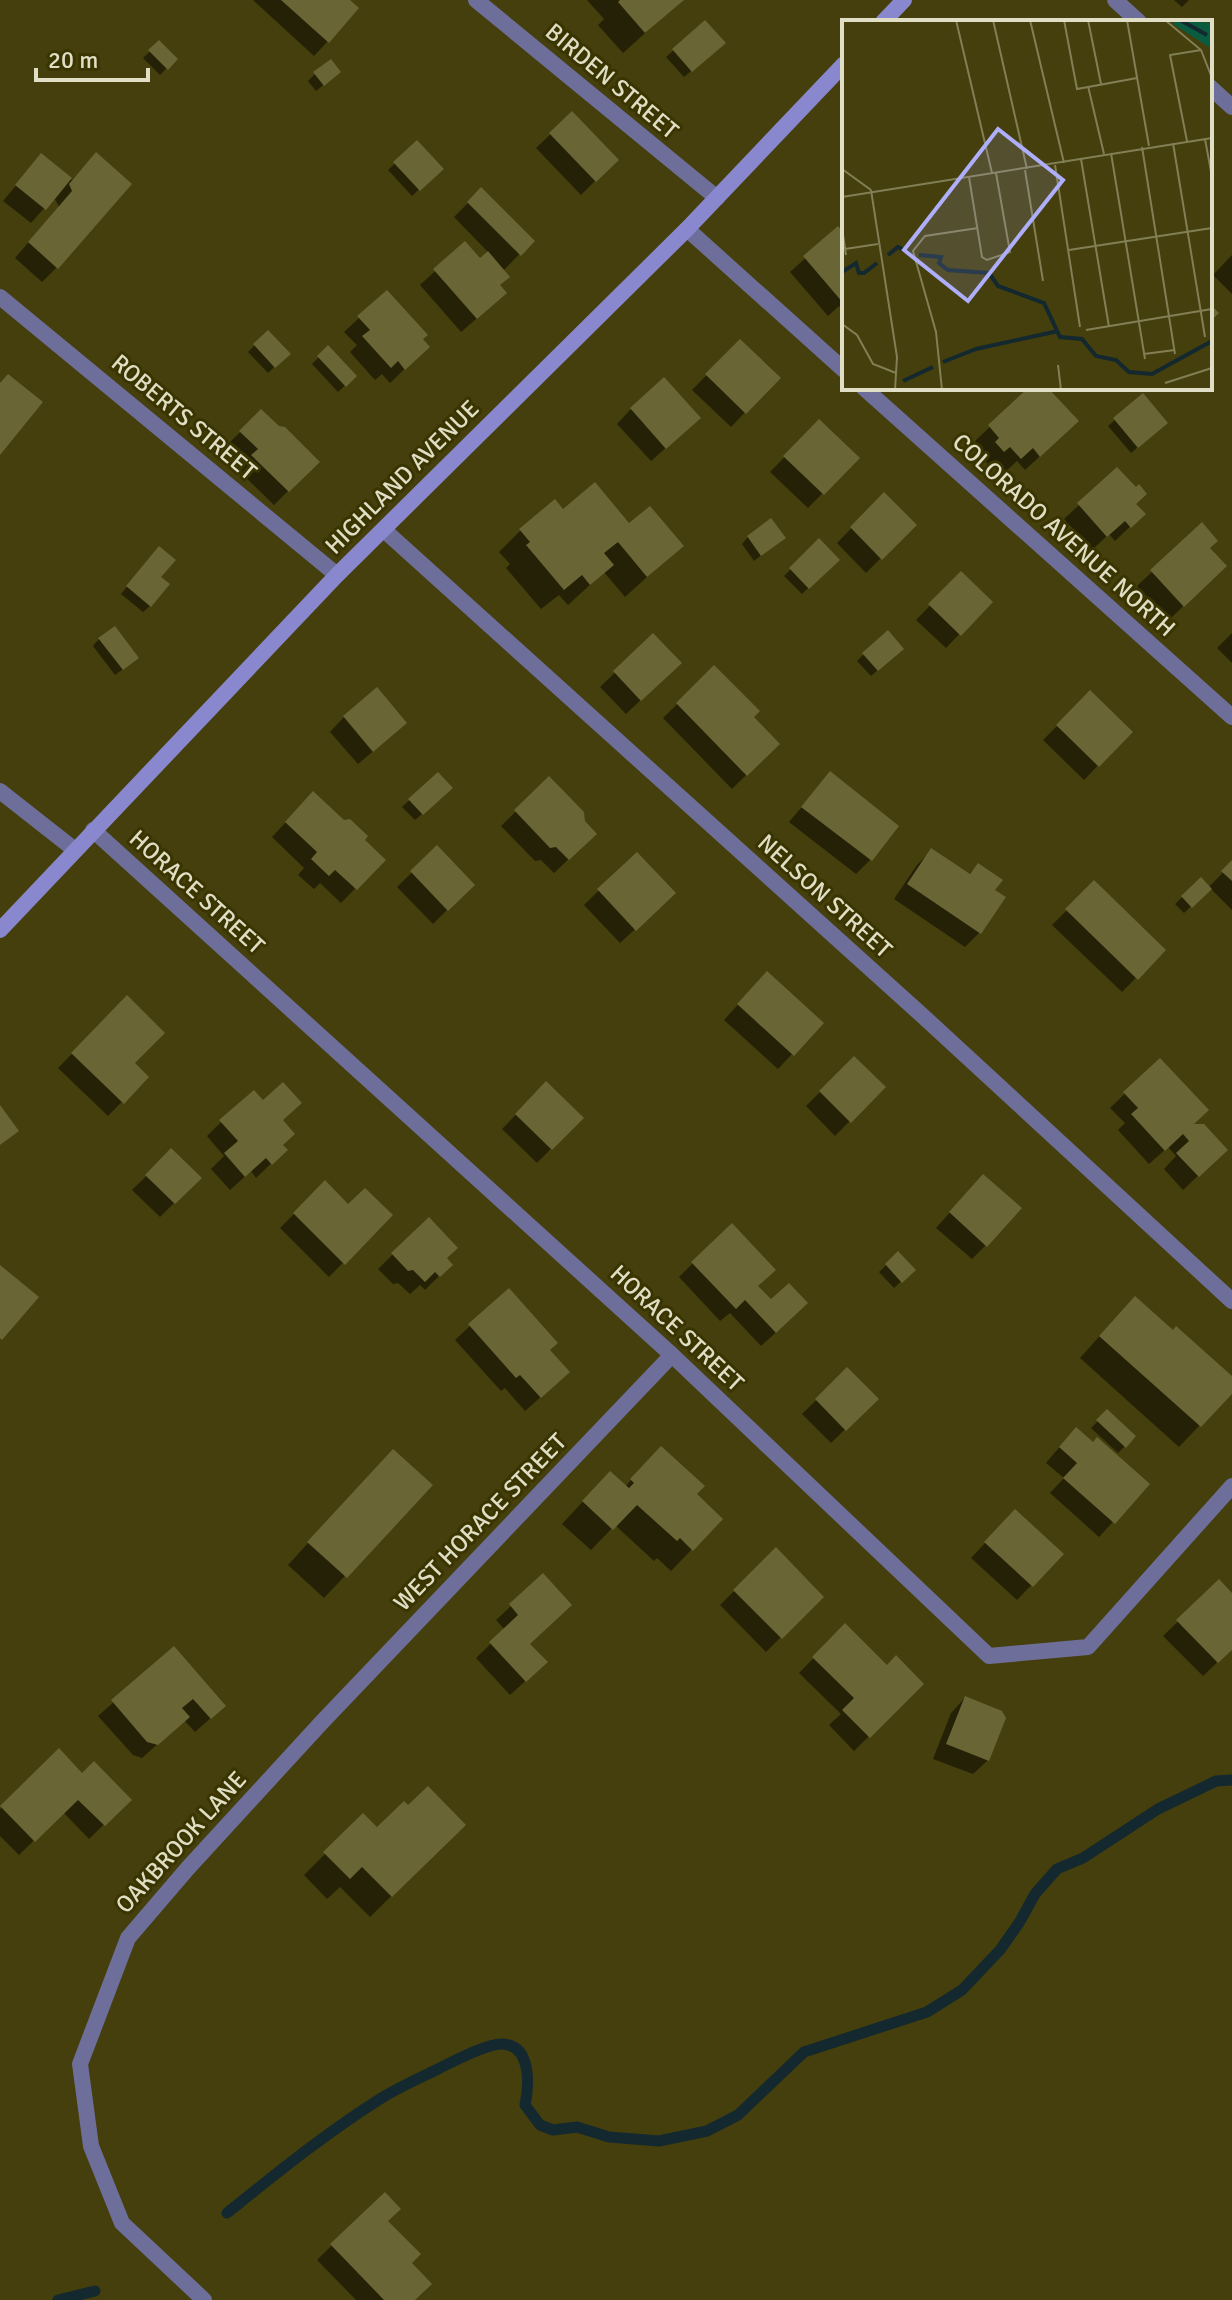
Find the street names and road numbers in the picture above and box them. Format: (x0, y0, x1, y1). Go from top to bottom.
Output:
street label: BIRDEN STREET (539, 17, 685, 146)
street label: ROBERTS STREET (105, 348, 263, 487)
street label: HIGHLAND AVENUE (319, 394, 485, 560)
street label: COLORADO AVENUE NORTH (946, 427, 1182, 643)
street label: HORACE STREET (123, 823, 271, 961)
street label: NELSON STREET (752, 828, 899, 964)
street label: HORACE STREET (604, 1258, 750, 1398)
street label: WEST HORACE STREET (387, 1427, 573, 1617)
street label: OAKBROOK LANE (109, 1765, 253, 1919)

